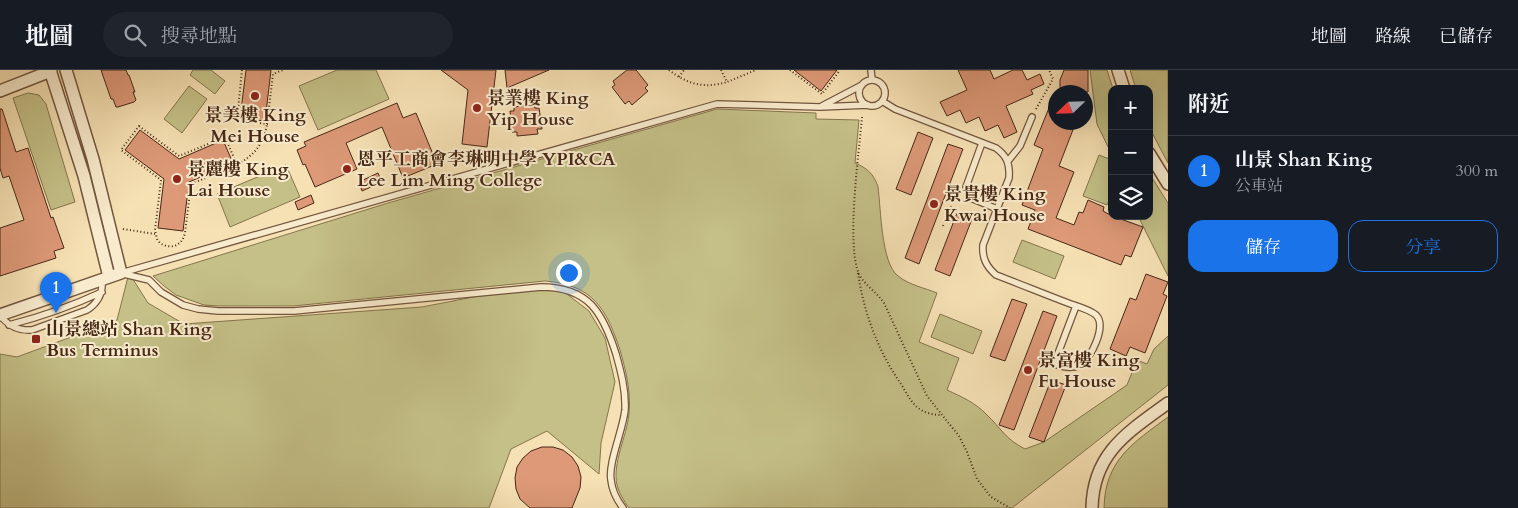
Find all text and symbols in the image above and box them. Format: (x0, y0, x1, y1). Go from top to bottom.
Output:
search box (103, 12, 453, 57)
text: 地圖 (25, 20, 73, 53)
icon: search (121, 21, 149, 49)
text: 搜尋地點 (161, 23, 237, 49)
text: 地圖 (1311, 24, 1347, 49)
text: 路線 (1375, 24, 1411, 49)
text: 已儲存 (1439, 24, 1493, 49)
north arrow (1048, 85, 1093, 130)
map controls (1108, 85, 1153, 220)
button: + (1108, 85, 1153, 130)
place label: 景業樓 King Yip House (487, 86, 589, 132)
marker: 景美樓 King Mei House (249, 90, 261, 102)
text: 附近 (1188, 90, 1230, 119)
marker: 景業樓 King Yip House (471, 102, 483, 114)
place label: 景美樓 King Mei House (204, 103, 306, 149)
button: − (1108, 130, 1153, 175)
place label: 恩平工商會李琳明中學 YPI&CA Lee Lim Ming College (357, 147, 616, 193)
text: 山景 Shan King (1235, 147, 1372, 173)
place label: 景麗樓 King Lai House (187, 157, 289, 203)
text: 1 (1200, 160, 1208, 182)
text: 300 m (1456, 160, 1498, 182)
marker: 恩平工商會李琳明中學 YPI&CA Lee Lim Ming College (341, 163, 353, 175)
marker: 景麗樓 King Lai House (171, 173, 183, 185)
button: layers (1108, 175, 1153, 220)
text: 公車站 (1235, 175, 1283, 197)
place label: 景貴樓 King Kwai House (944, 182, 1046, 228)
marker: 景貴樓 King Kwai House (928, 198, 940, 210)
button: 儲存 (1188, 220, 1338, 272)
button: 分享 (1348, 220, 1498, 272)
your location (556, 260, 582, 286)
pin: 1 (40, 272, 72, 313)
place label: 山景總站 Shan King Bus Terminus (46, 317, 212, 363)
marker: 山景總站 Shan King Bus Terminus (30, 333, 42, 345)
place label: 景富樓 King Fu House (1038, 348, 1140, 394)
marker: 景富樓 King Fu House (1022, 364, 1034, 376)

